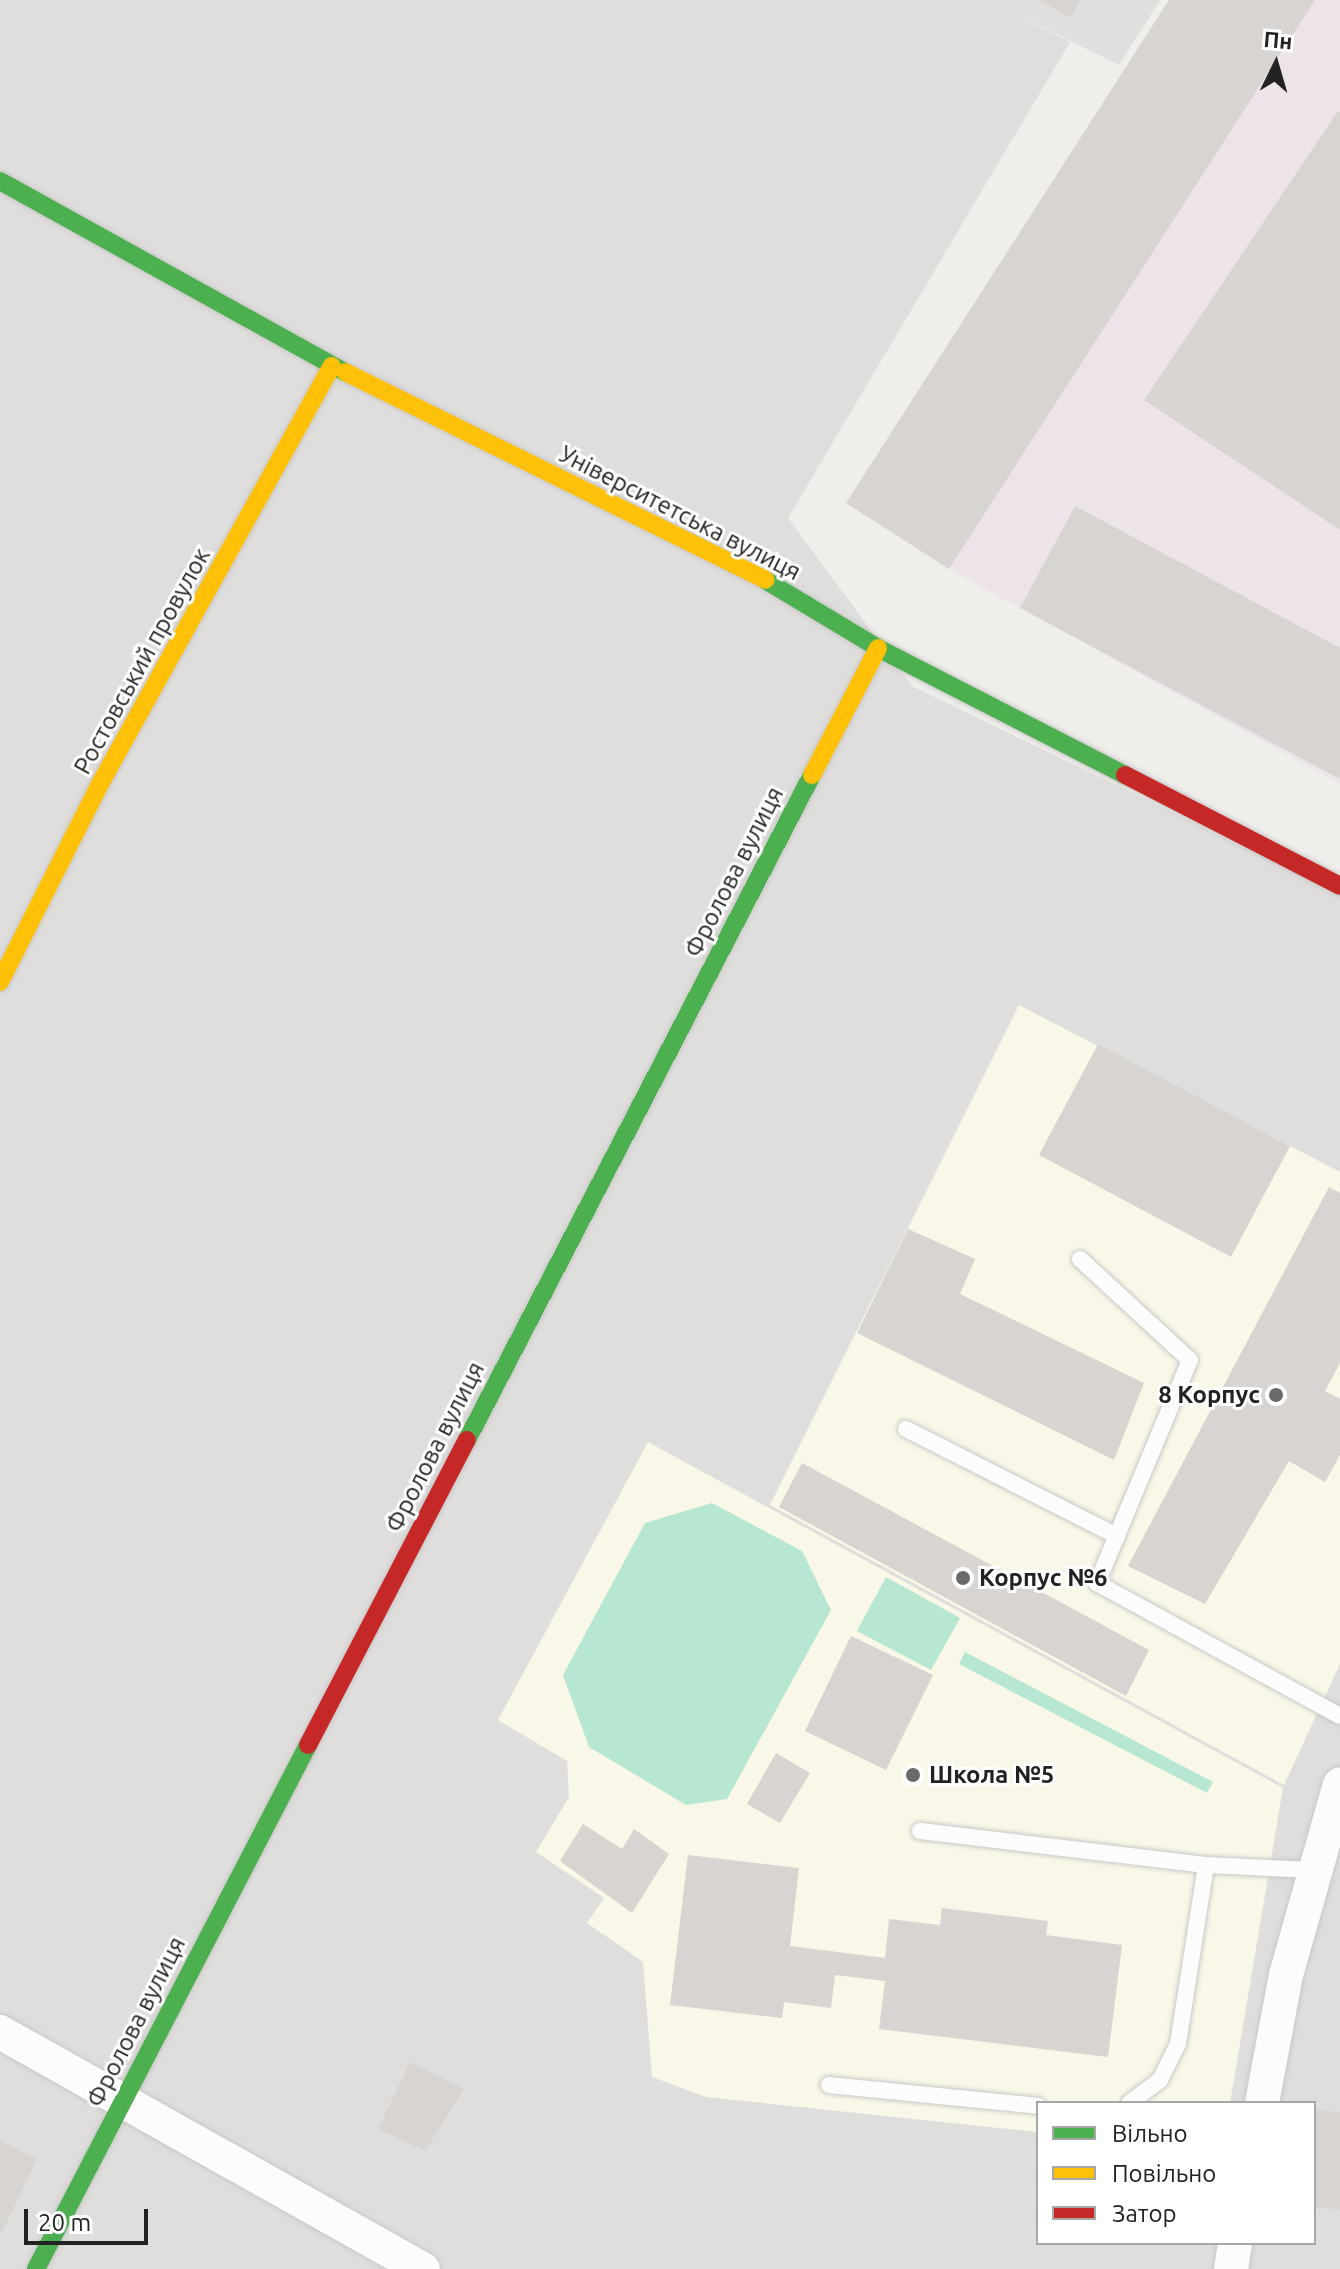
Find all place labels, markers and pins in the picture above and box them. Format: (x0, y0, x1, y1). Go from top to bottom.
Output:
place label: 8 Корпус (1158, 1381, 1260, 1409)
marker: 8 Корпус (1267, 1386, 1285, 1404)
place label: Корпус №6 (979, 1564, 1108, 1592)
marker: Корпус №6 (954, 1569, 972, 1587)
place label: Школа №5 (929, 1761, 1054, 1789)
marker: Школа №5 (904, 1766, 922, 1784)

